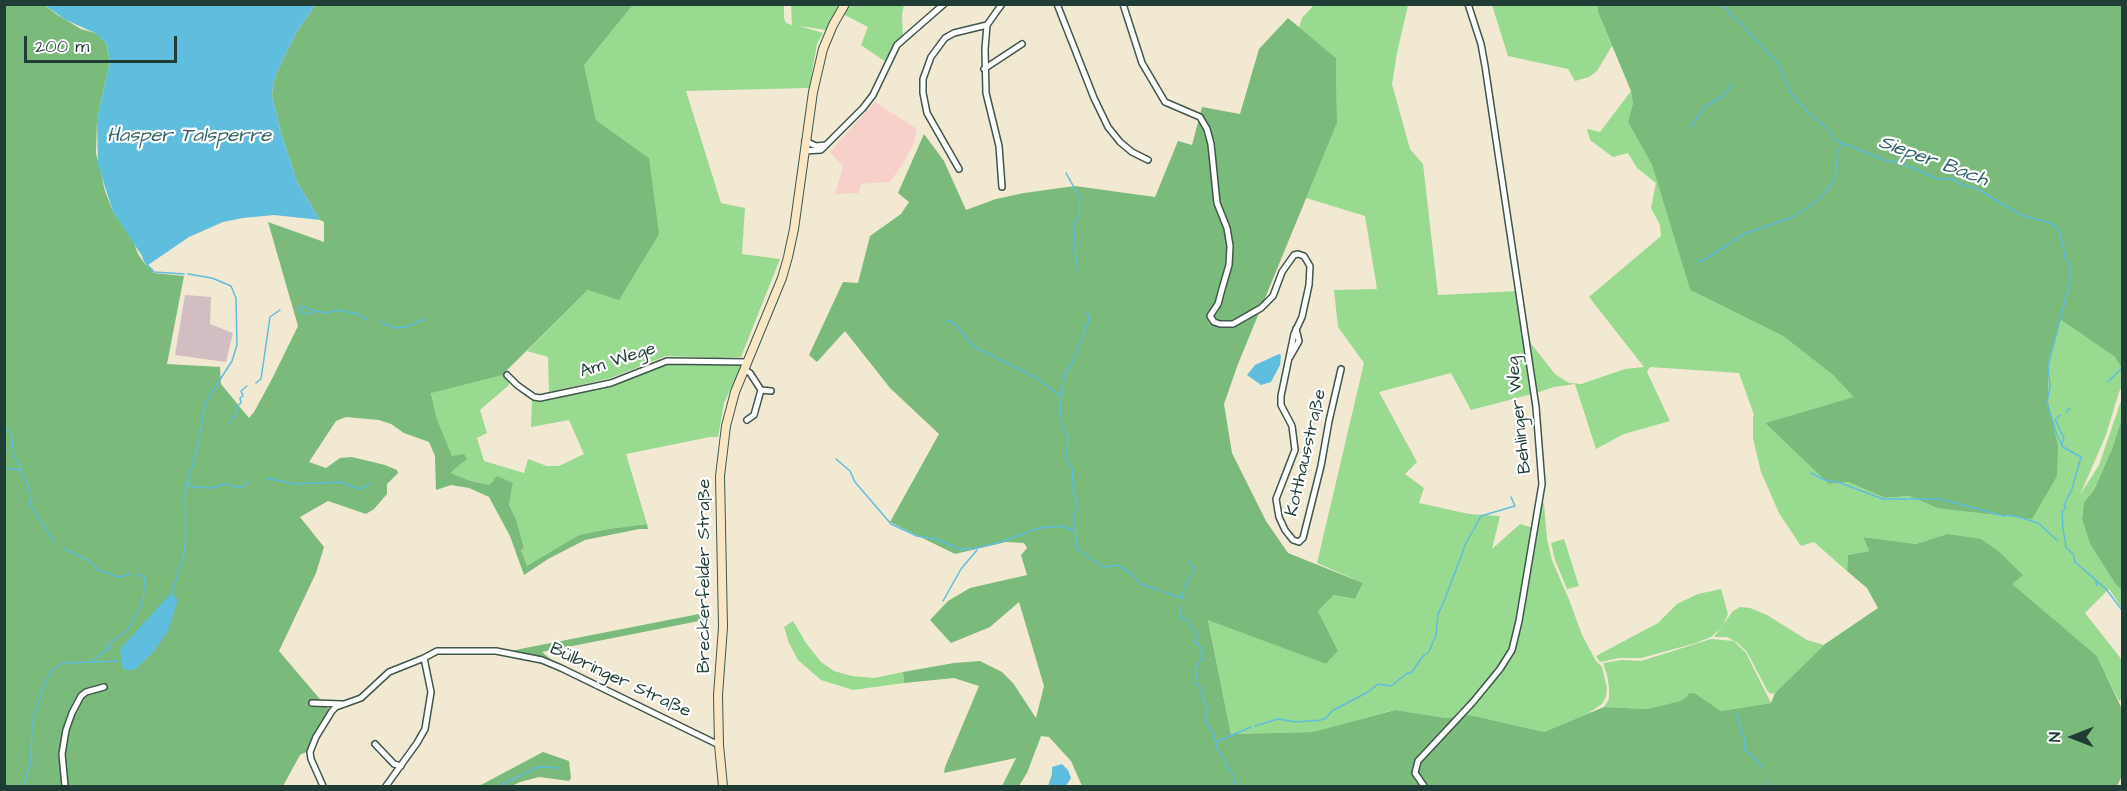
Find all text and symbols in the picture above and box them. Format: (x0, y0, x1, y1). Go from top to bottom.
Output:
scale bar (27, 24, 180, 62)
text: 200 m (35, 34, 89, 59)
water label: Hasper Talsperre (107, 125, 271, 149)
water label: Sieper Bach (1875, 131, 1991, 193)
street label: Am Wege (577, 339, 659, 383)
street label: Behlinger Weg (1503, 355, 1537, 475)
street label: Kotthausstraße (1282, 387, 1332, 519)
street label: Breckerfelder Straße (694, 479, 716, 673)
street label: Bülbringer Straße (546, 639, 694, 723)
north arrow (2043, 707, 2103, 767)
text: N (2044, 732, 2066, 742)

